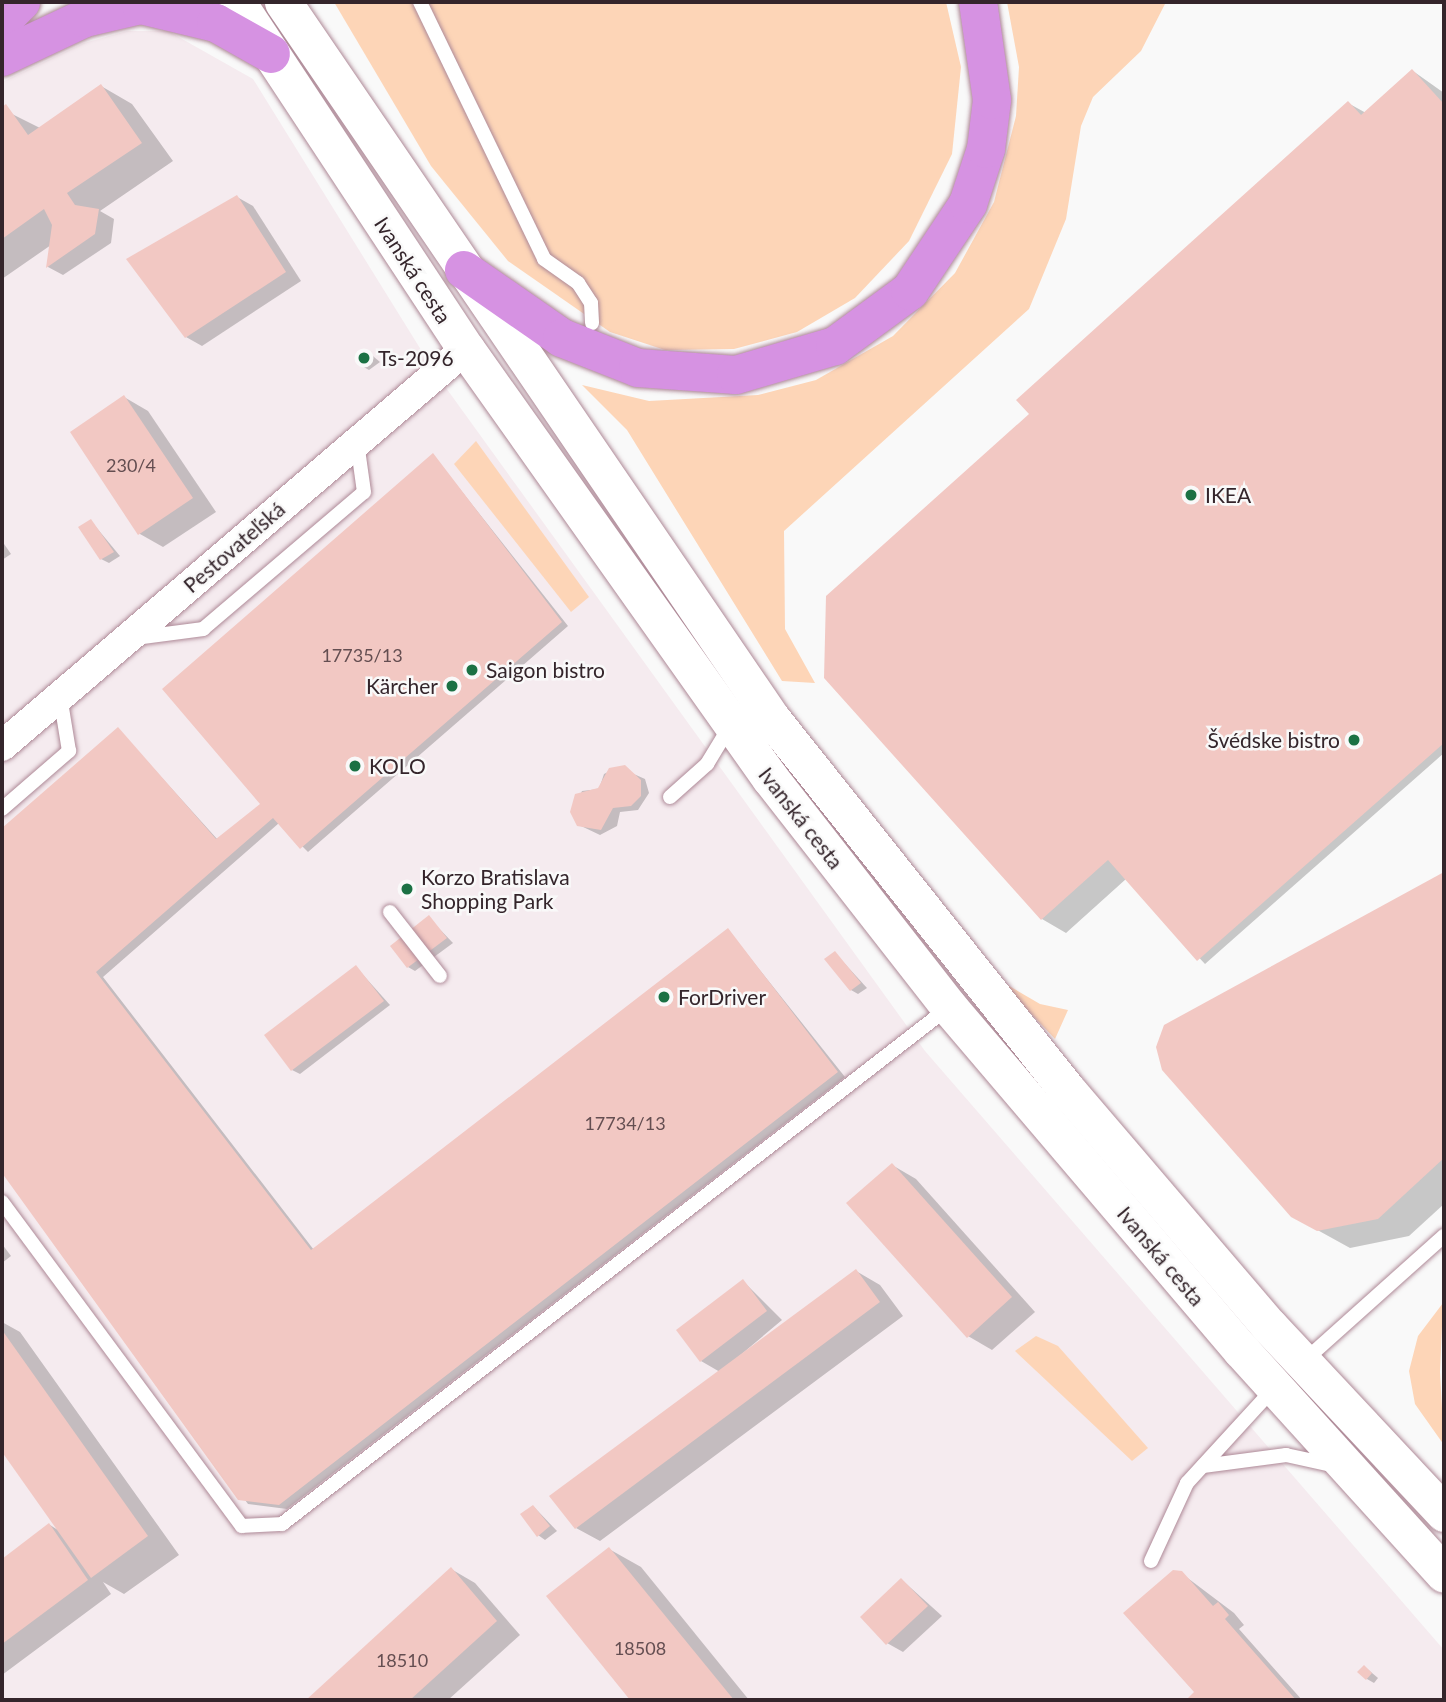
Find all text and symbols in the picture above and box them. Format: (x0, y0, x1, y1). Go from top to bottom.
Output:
street label: Ivanská cesta (369, 212, 457, 328)
place label: Ts-2096 (378, 345, 454, 371)
marker: Ts-2096 (356, 350, 372, 366)
house number: 230/4 (106, 454, 156, 476)
place label: IKEA (1205, 482, 1251, 508)
marker: IKEA (1183, 487, 1199, 503)
street label: Pestovateľská (178, 496, 290, 598)
house number: 17735/13 (321, 644, 403, 666)
place label: Saigon bistro (486, 657, 605, 683)
marker: Saigon bistro (464, 662, 480, 678)
place label: Kärcher (366, 673, 438, 699)
marker: Kärcher (444, 678, 460, 694)
place label: Švédske bistro (1208, 727, 1340, 753)
marker: Švédske bistro (1346, 732, 1362, 748)
place label: KOLO (369, 753, 426, 779)
marker: KOLO (347, 758, 363, 774)
street label: Ivanská cesta (754, 762, 848, 874)
place label: Korzo Bratislava Shopping Park (421, 864, 570, 914)
marker: Korzo Bratislava Shopping Park (399, 881, 415, 897)
place label: ForDriver (678, 984, 766, 1010)
marker: ForDriver (656, 989, 672, 1005)
house number: 17734/13 (584, 1112, 666, 1134)
street label: Ivanská cesta (1112, 1201, 1210, 1311)
house number: 18508 (614, 1637, 666, 1659)
house number: 18510 (376, 1649, 428, 1671)

